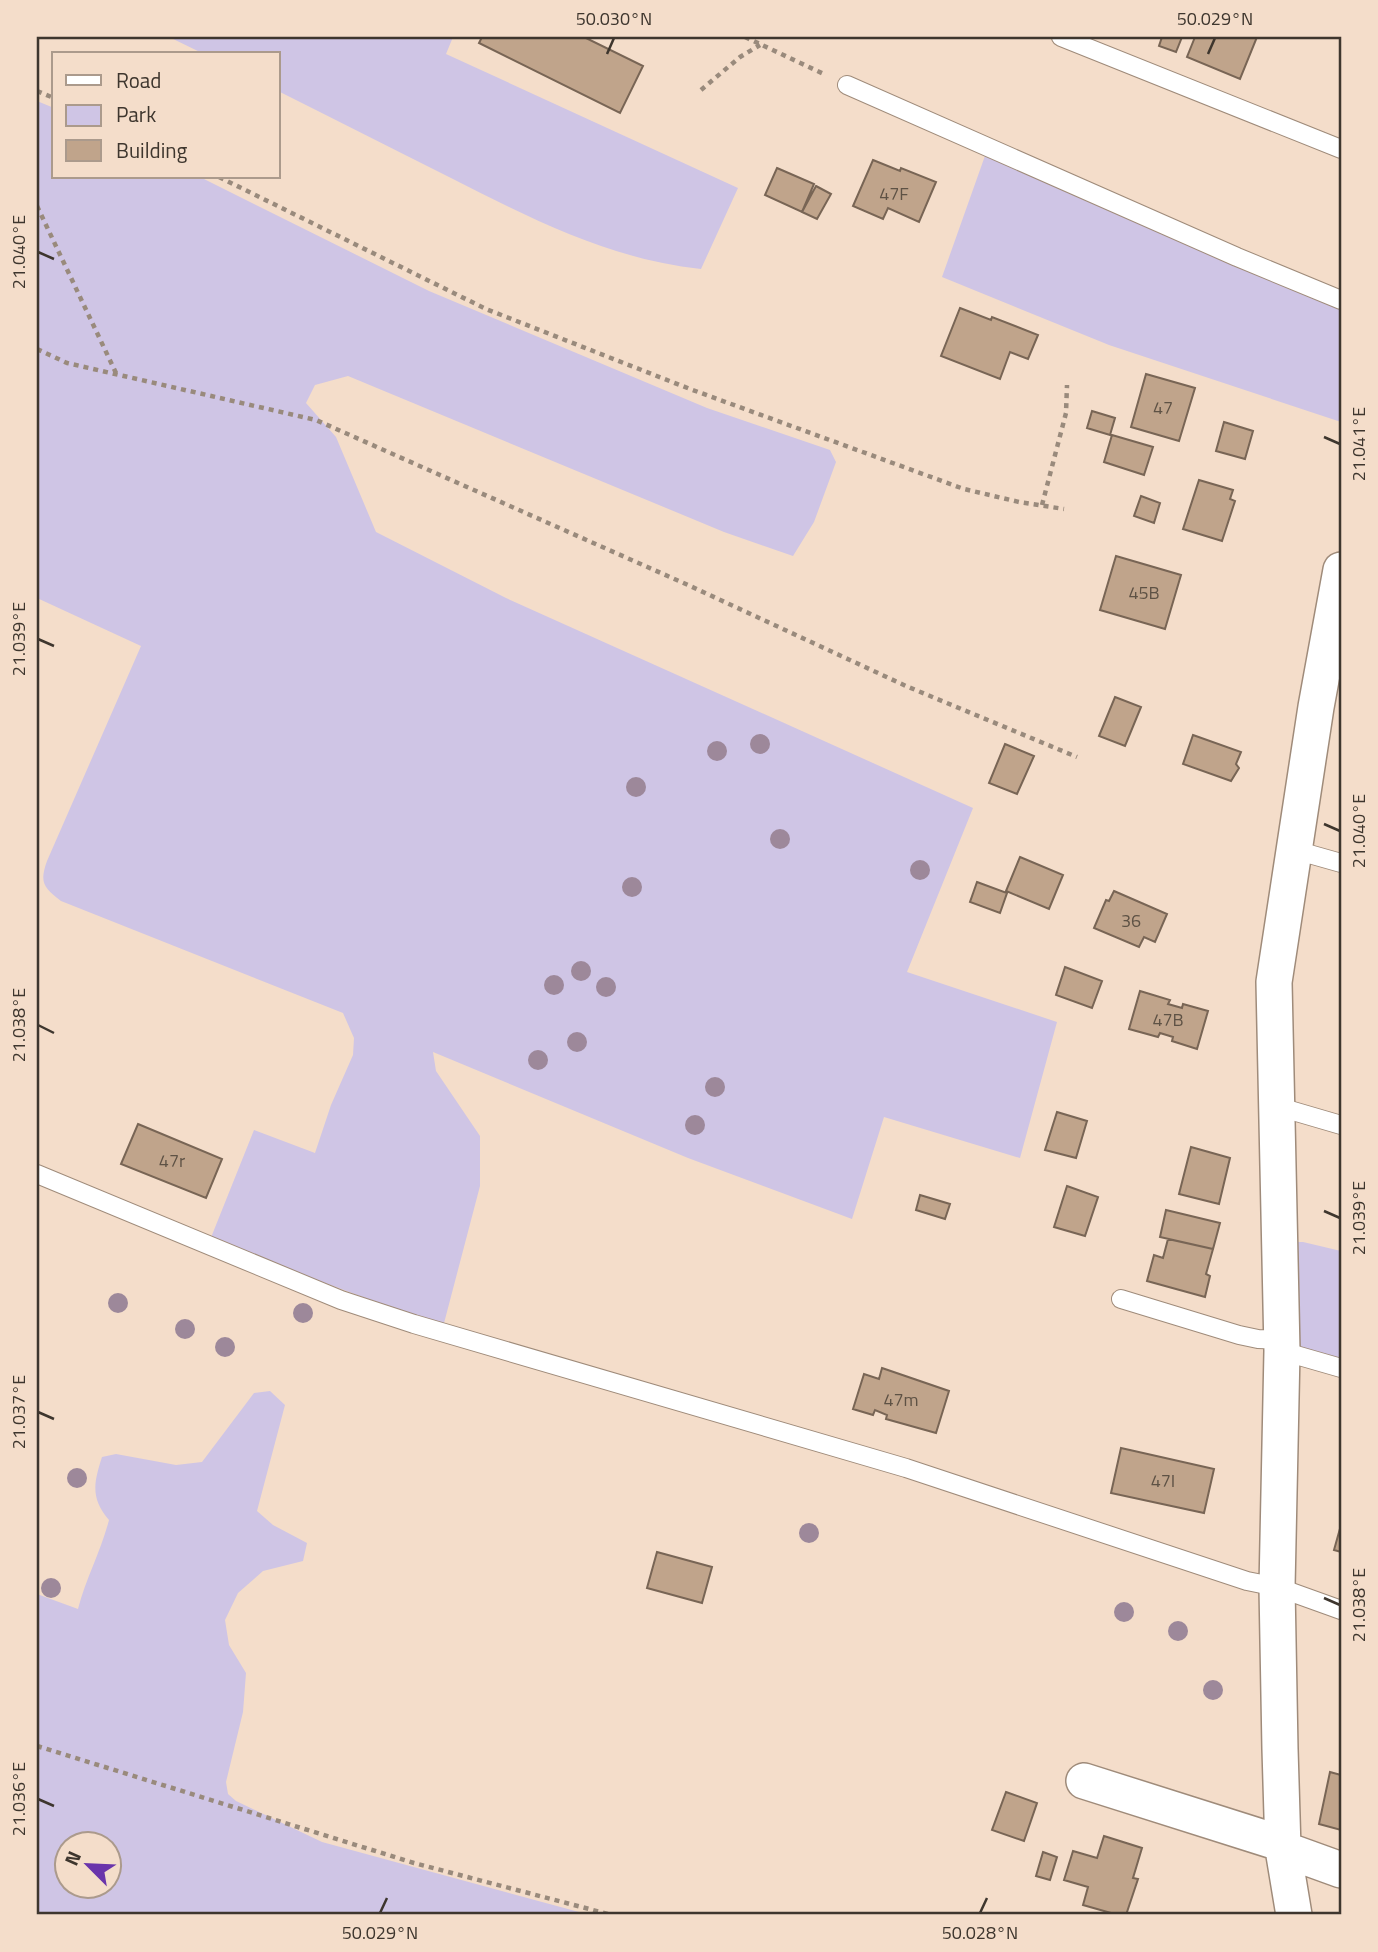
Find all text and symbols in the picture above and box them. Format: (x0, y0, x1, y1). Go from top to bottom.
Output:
text: 50.030°N (576, 5, 652, 32)
text: 50.029°N (1177, 5, 1253, 32)
legend (52, 52, 280, 178)
text: Road (116, 64, 161, 96)
text: Park (116, 98, 156, 130)
text: Building (116, 134, 188, 166)
house number: 47F (879, 180, 909, 207)
text: 21.040°E (5, 215, 32, 289)
house number: 47 (1153, 394, 1173, 421)
text: 21.041°E (1345, 407, 1372, 481)
house number: 45B (1128, 579, 1160, 606)
text: 21.039°E (5, 602, 32, 676)
text: 21.040°E (1345, 794, 1372, 868)
house number: 36 (1121, 907, 1141, 934)
text: 21.038°E (5, 988, 32, 1062)
house number: 47B (1152, 1006, 1184, 1033)
house number: 47r (159, 1147, 185, 1174)
text: 21.039°E (1345, 1181, 1372, 1255)
text: 21.037°E (5, 1375, 32, 1449)
house number: 47m (883, 1386, 919, 1413)
house number: 47I (1151, 1467, 1175, 1494)
text: 21.038°E (1345, 1568, 1372, 1642)
text: 21.036°E (5, 1762, 32, 1836)
north arrow (52, 1829, 122, 1899)
text: N (56, 1846, 88, 1870)
text: 50.029°N (342, 1919, 418, 1946)
text: 50.028°N (942, 1919, 1018, 1946)

